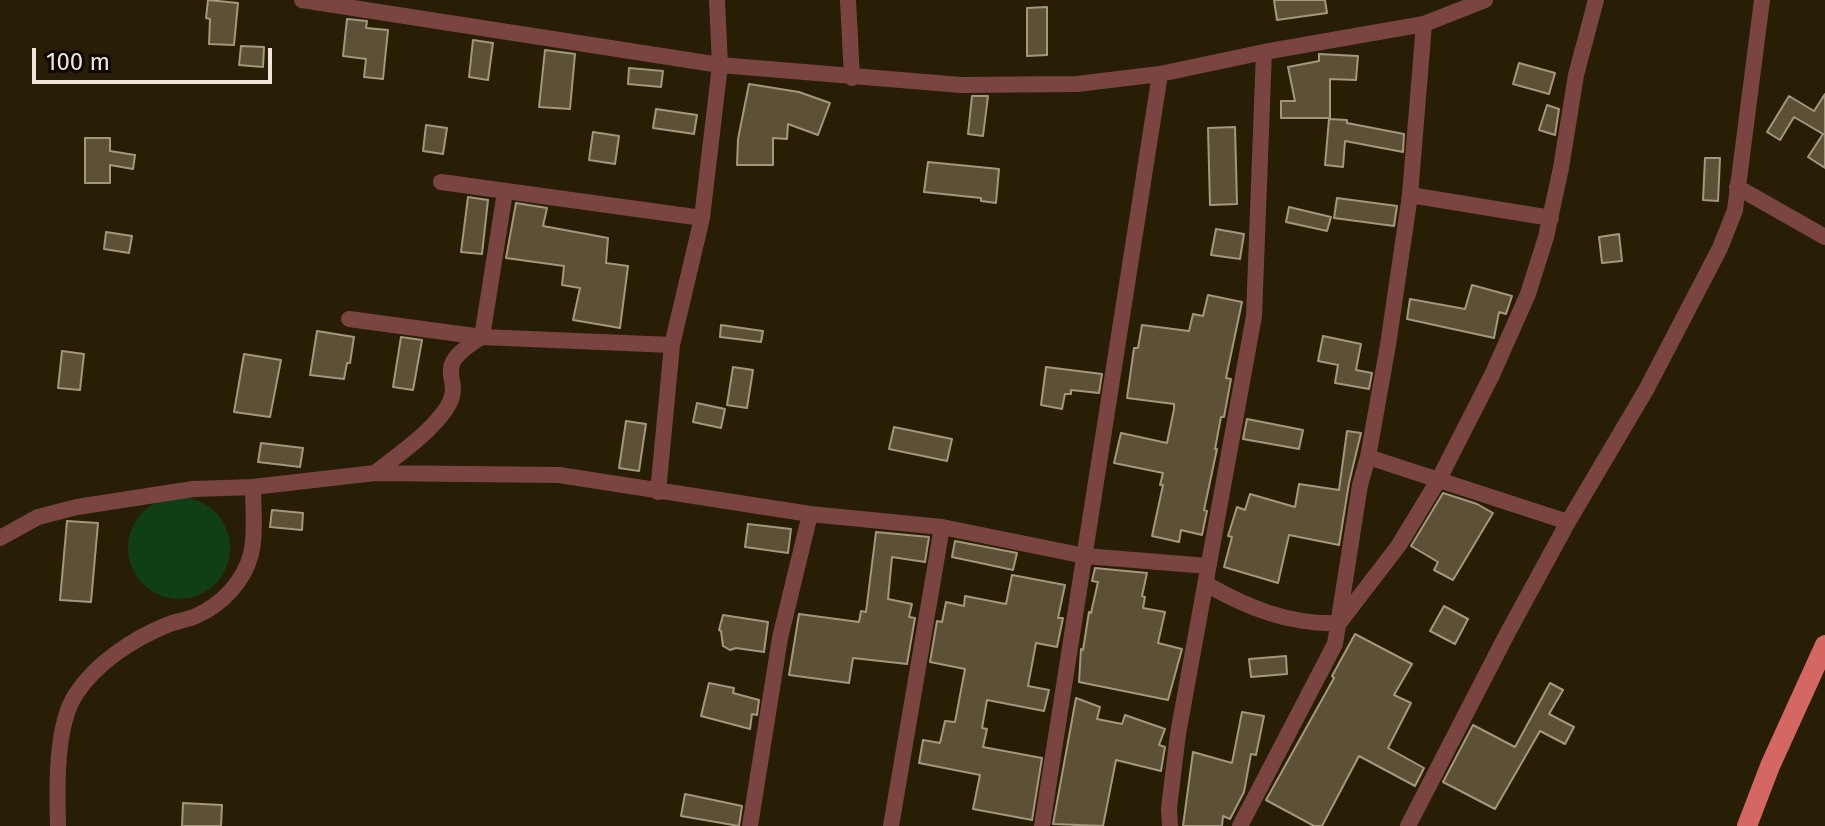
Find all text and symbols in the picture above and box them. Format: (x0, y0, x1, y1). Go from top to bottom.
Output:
scale bar (36, 32, 276, 82)
text: 100 m (46, 48, 110, 76)

